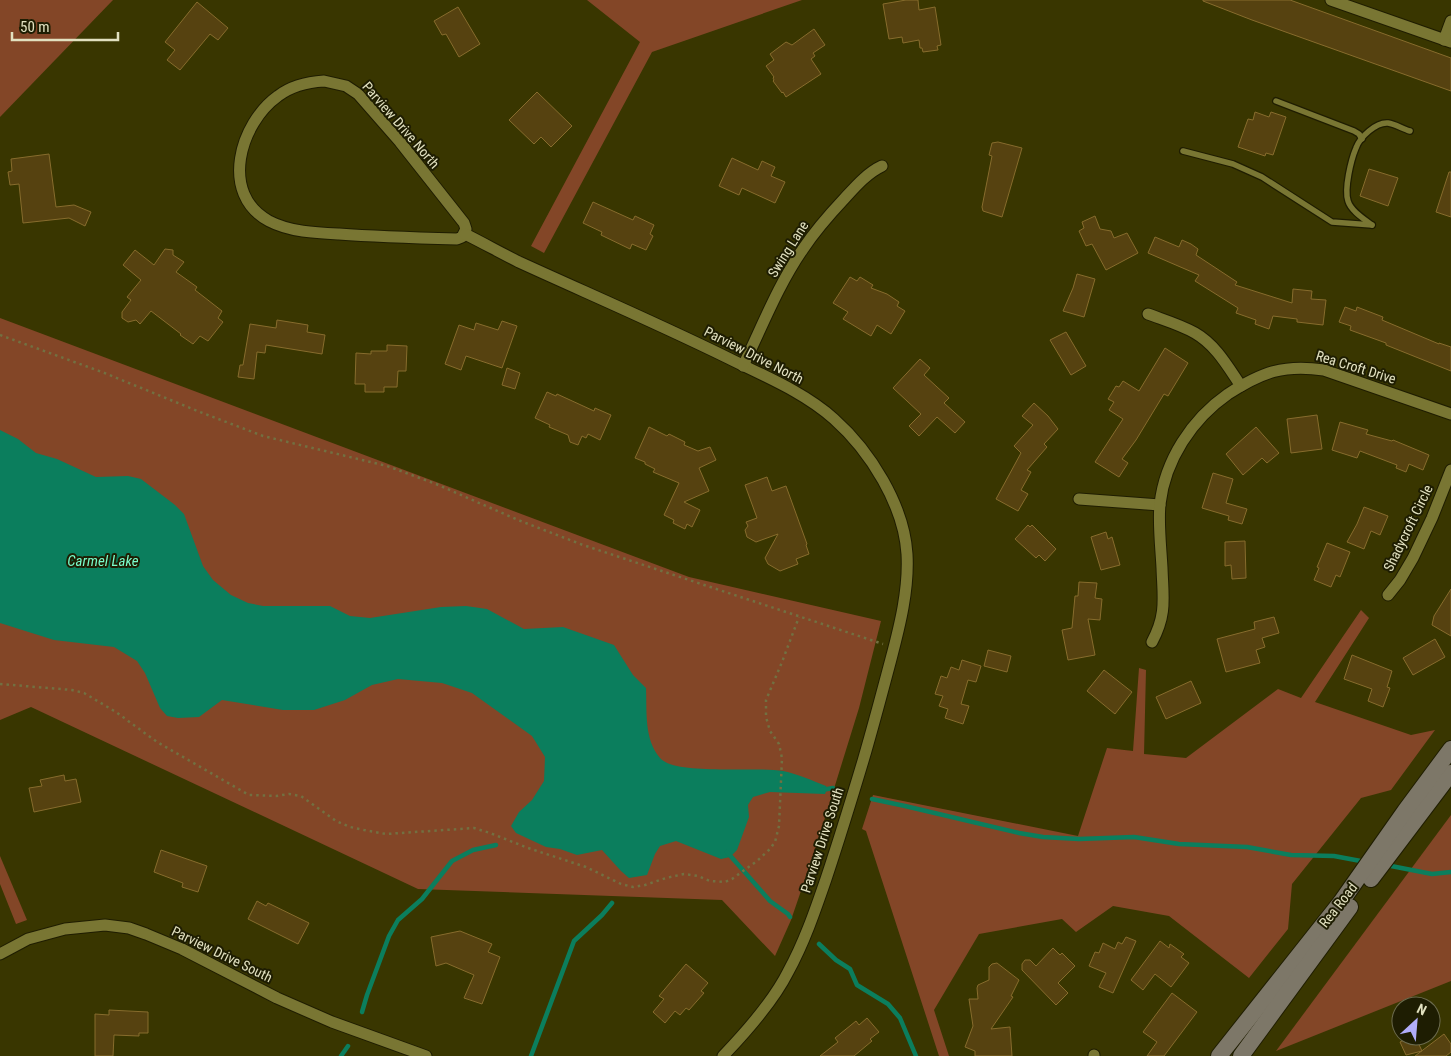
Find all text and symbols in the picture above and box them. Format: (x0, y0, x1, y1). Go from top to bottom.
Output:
scale bar (12, 10, 119, 42)
text: 50 m (20, 18, 50, 36)
street label: Parview Drive North (359, 79, 443, 171)
street label: Swing Lane (764, 218, 812, 280)
street label: Parview Drive North (702, 323, 806, 387)
street label: Rea Croft Drive (1314, 347, 1398, 387)
street label: Shadycroft Circle (1380, 482, 1436, 574)
water label: Carmel Lake (67, 552, 139, 570)
street label: Parview Drive South (797, 785, 847, 895)
street label: Rea Road (1316, 880, 1360, 930)
street label: Parview Drive South (169, 923, 275, 985)
north arrow (1391, 996, 1441, 1046)
text: N (1414, 1000, 1429, 1018)

